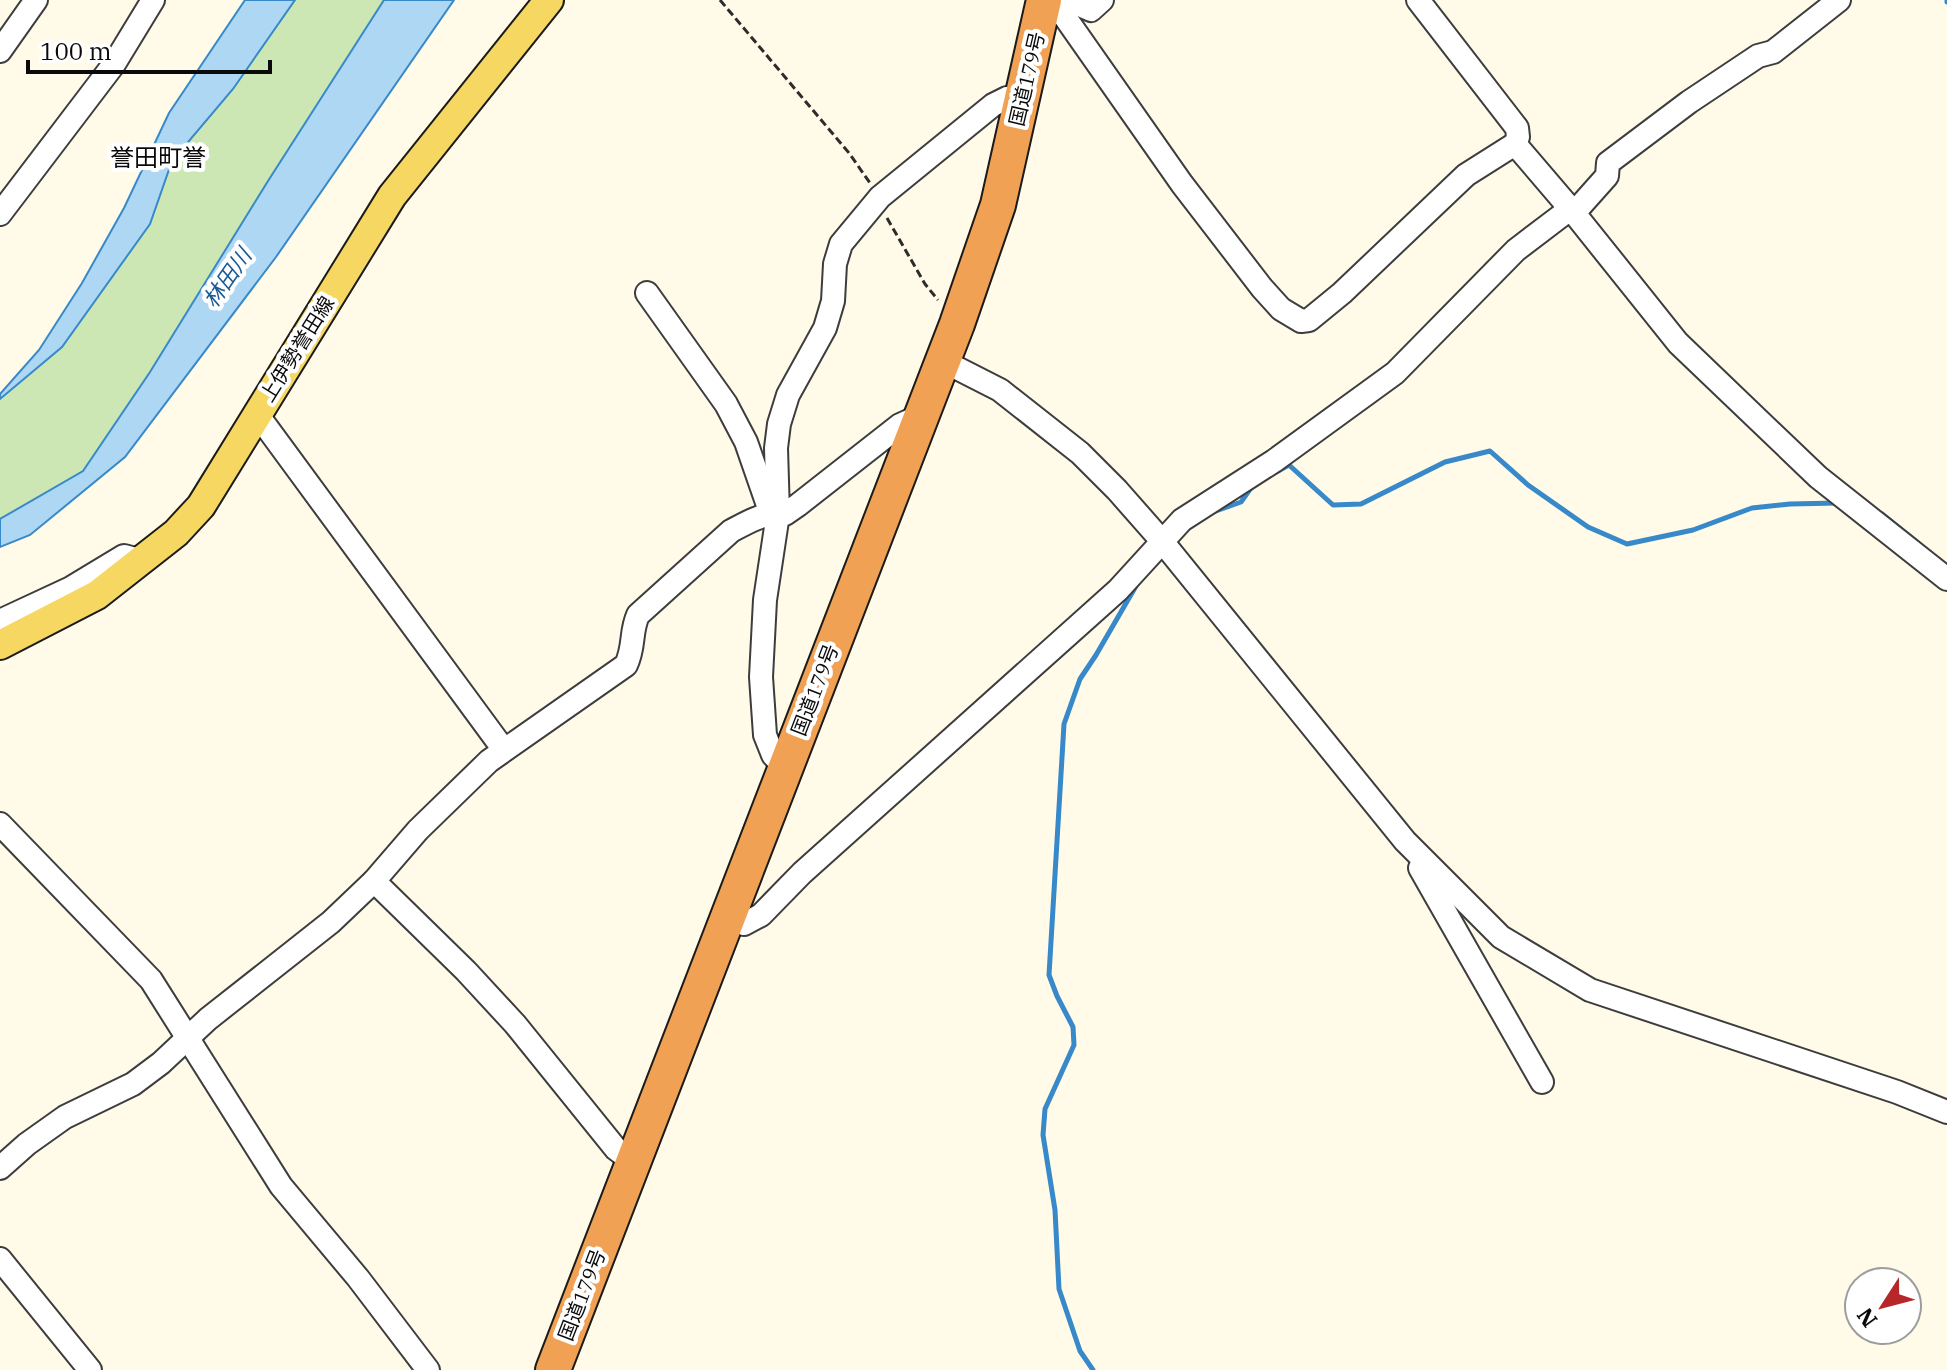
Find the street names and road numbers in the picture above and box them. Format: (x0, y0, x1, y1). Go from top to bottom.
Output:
street label: 国道179号 (1003, 29, 1050, 129)
street label: 上伊勢誉田線 (253, 291, 340, 407)
street label: 国道179号 (785, 640, 844, 739)
street label: 国道179号 (552, 1245, 611, 1344)

